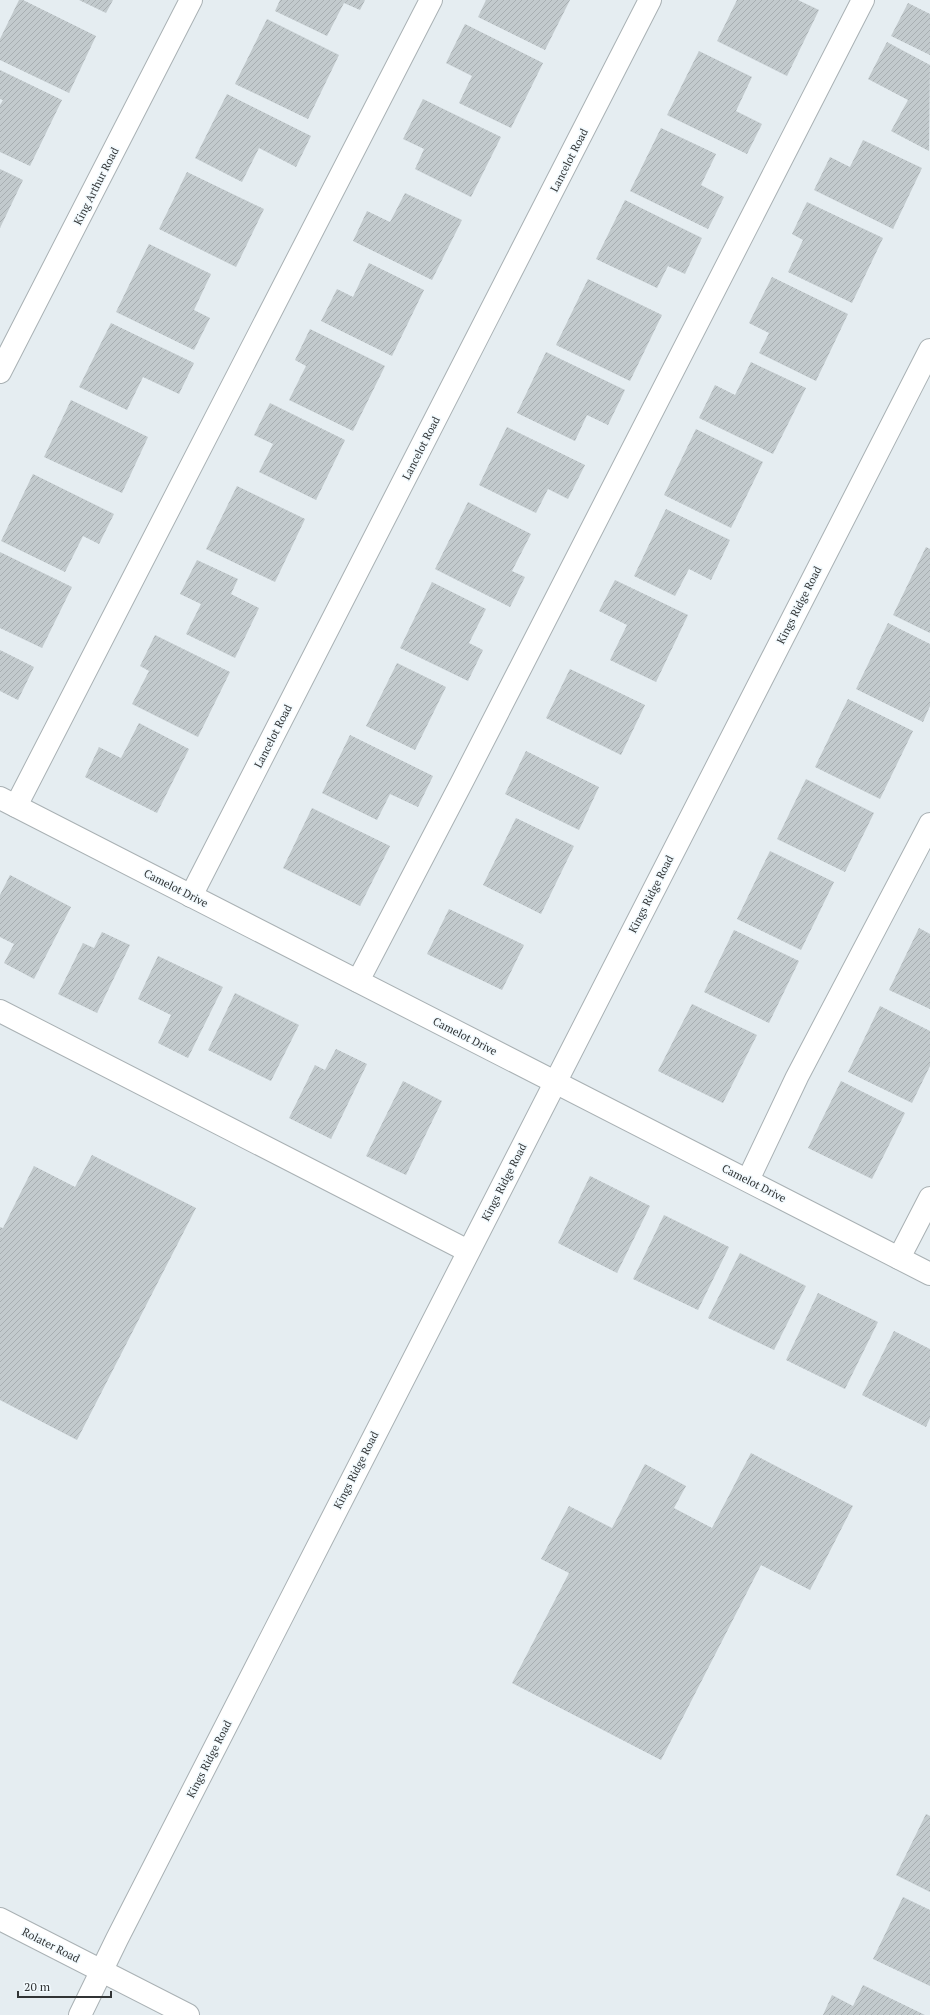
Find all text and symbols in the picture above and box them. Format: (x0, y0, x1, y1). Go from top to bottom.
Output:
street label: Lancelot Road (547, 126, 591, 194)
street label: King Arthur Road (70, 145, 122, 227)
street label: Lancelot Road (399, 414, 443, 482)
street label: Kings Ridge Road (773, 564, 825, 646)
street label: Lancelot Road (251, 702, 295, 770)
street label: Kings Ridge Road (625, 853, 677, 935)
street label: Camelot Drive (142, 866, 211, 910)
street label: Camelot Drive (431, 1014, 500, 1058)
street label: Kings Ridge Road (478, 1141, 530, 1223)
street label: Camelot Drive (720, 1161, 789, 1205)
street label: Kings Ridge Road (330, 1429, 382, 1511)
street label: Kings Ridge Road (183, 1718, 235, 1800)
street label: Rolater Road (20, 1925, 82, 1965)
scale bar (18, 1973, 111, 1999)
text: 20 m (24, 1979, 51, 1994)

